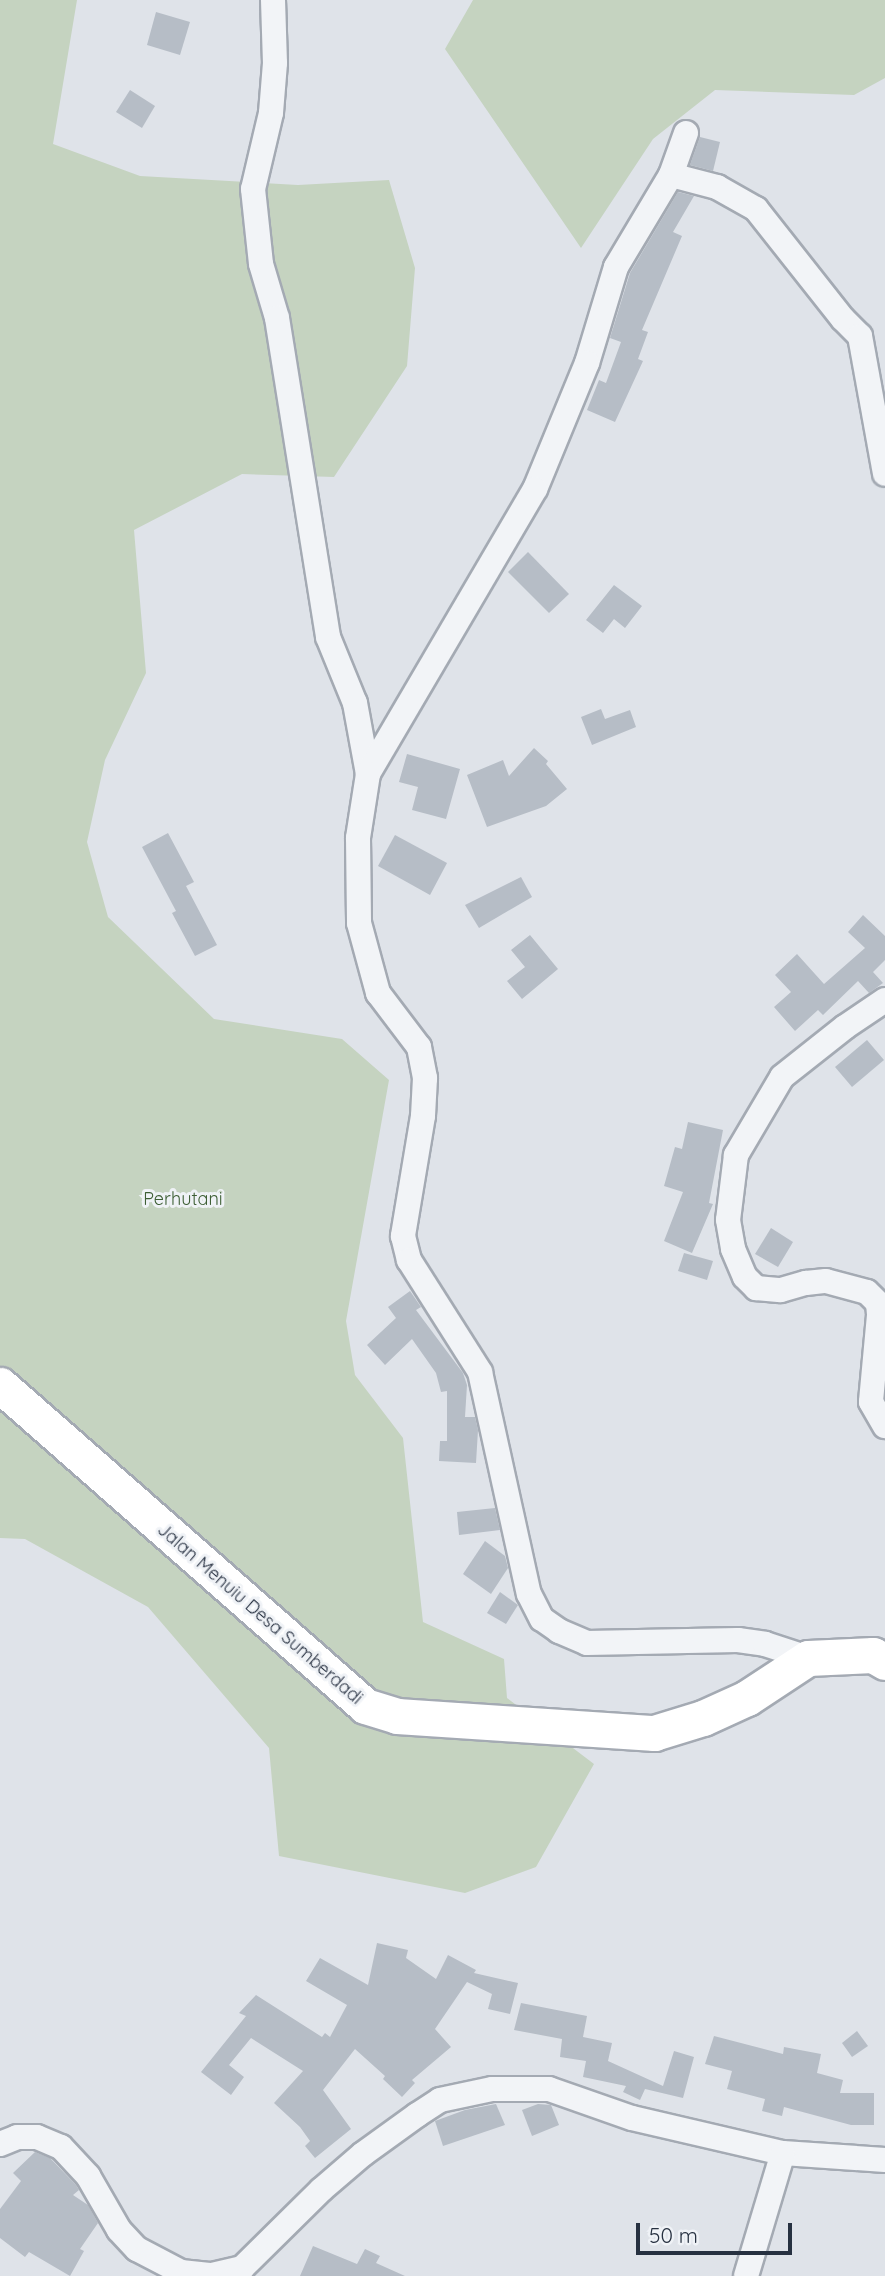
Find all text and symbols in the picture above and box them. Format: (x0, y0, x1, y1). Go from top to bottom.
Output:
park label: Perhutani (143, 1188, 223, 1210)
street label: Jalan Menuiu Desa Sumberdadi (153, 1519, 367, 1709)
scale bar (640, 2210, 796, 2254)
text: 50 m (649, 2222, 698, 2248)

